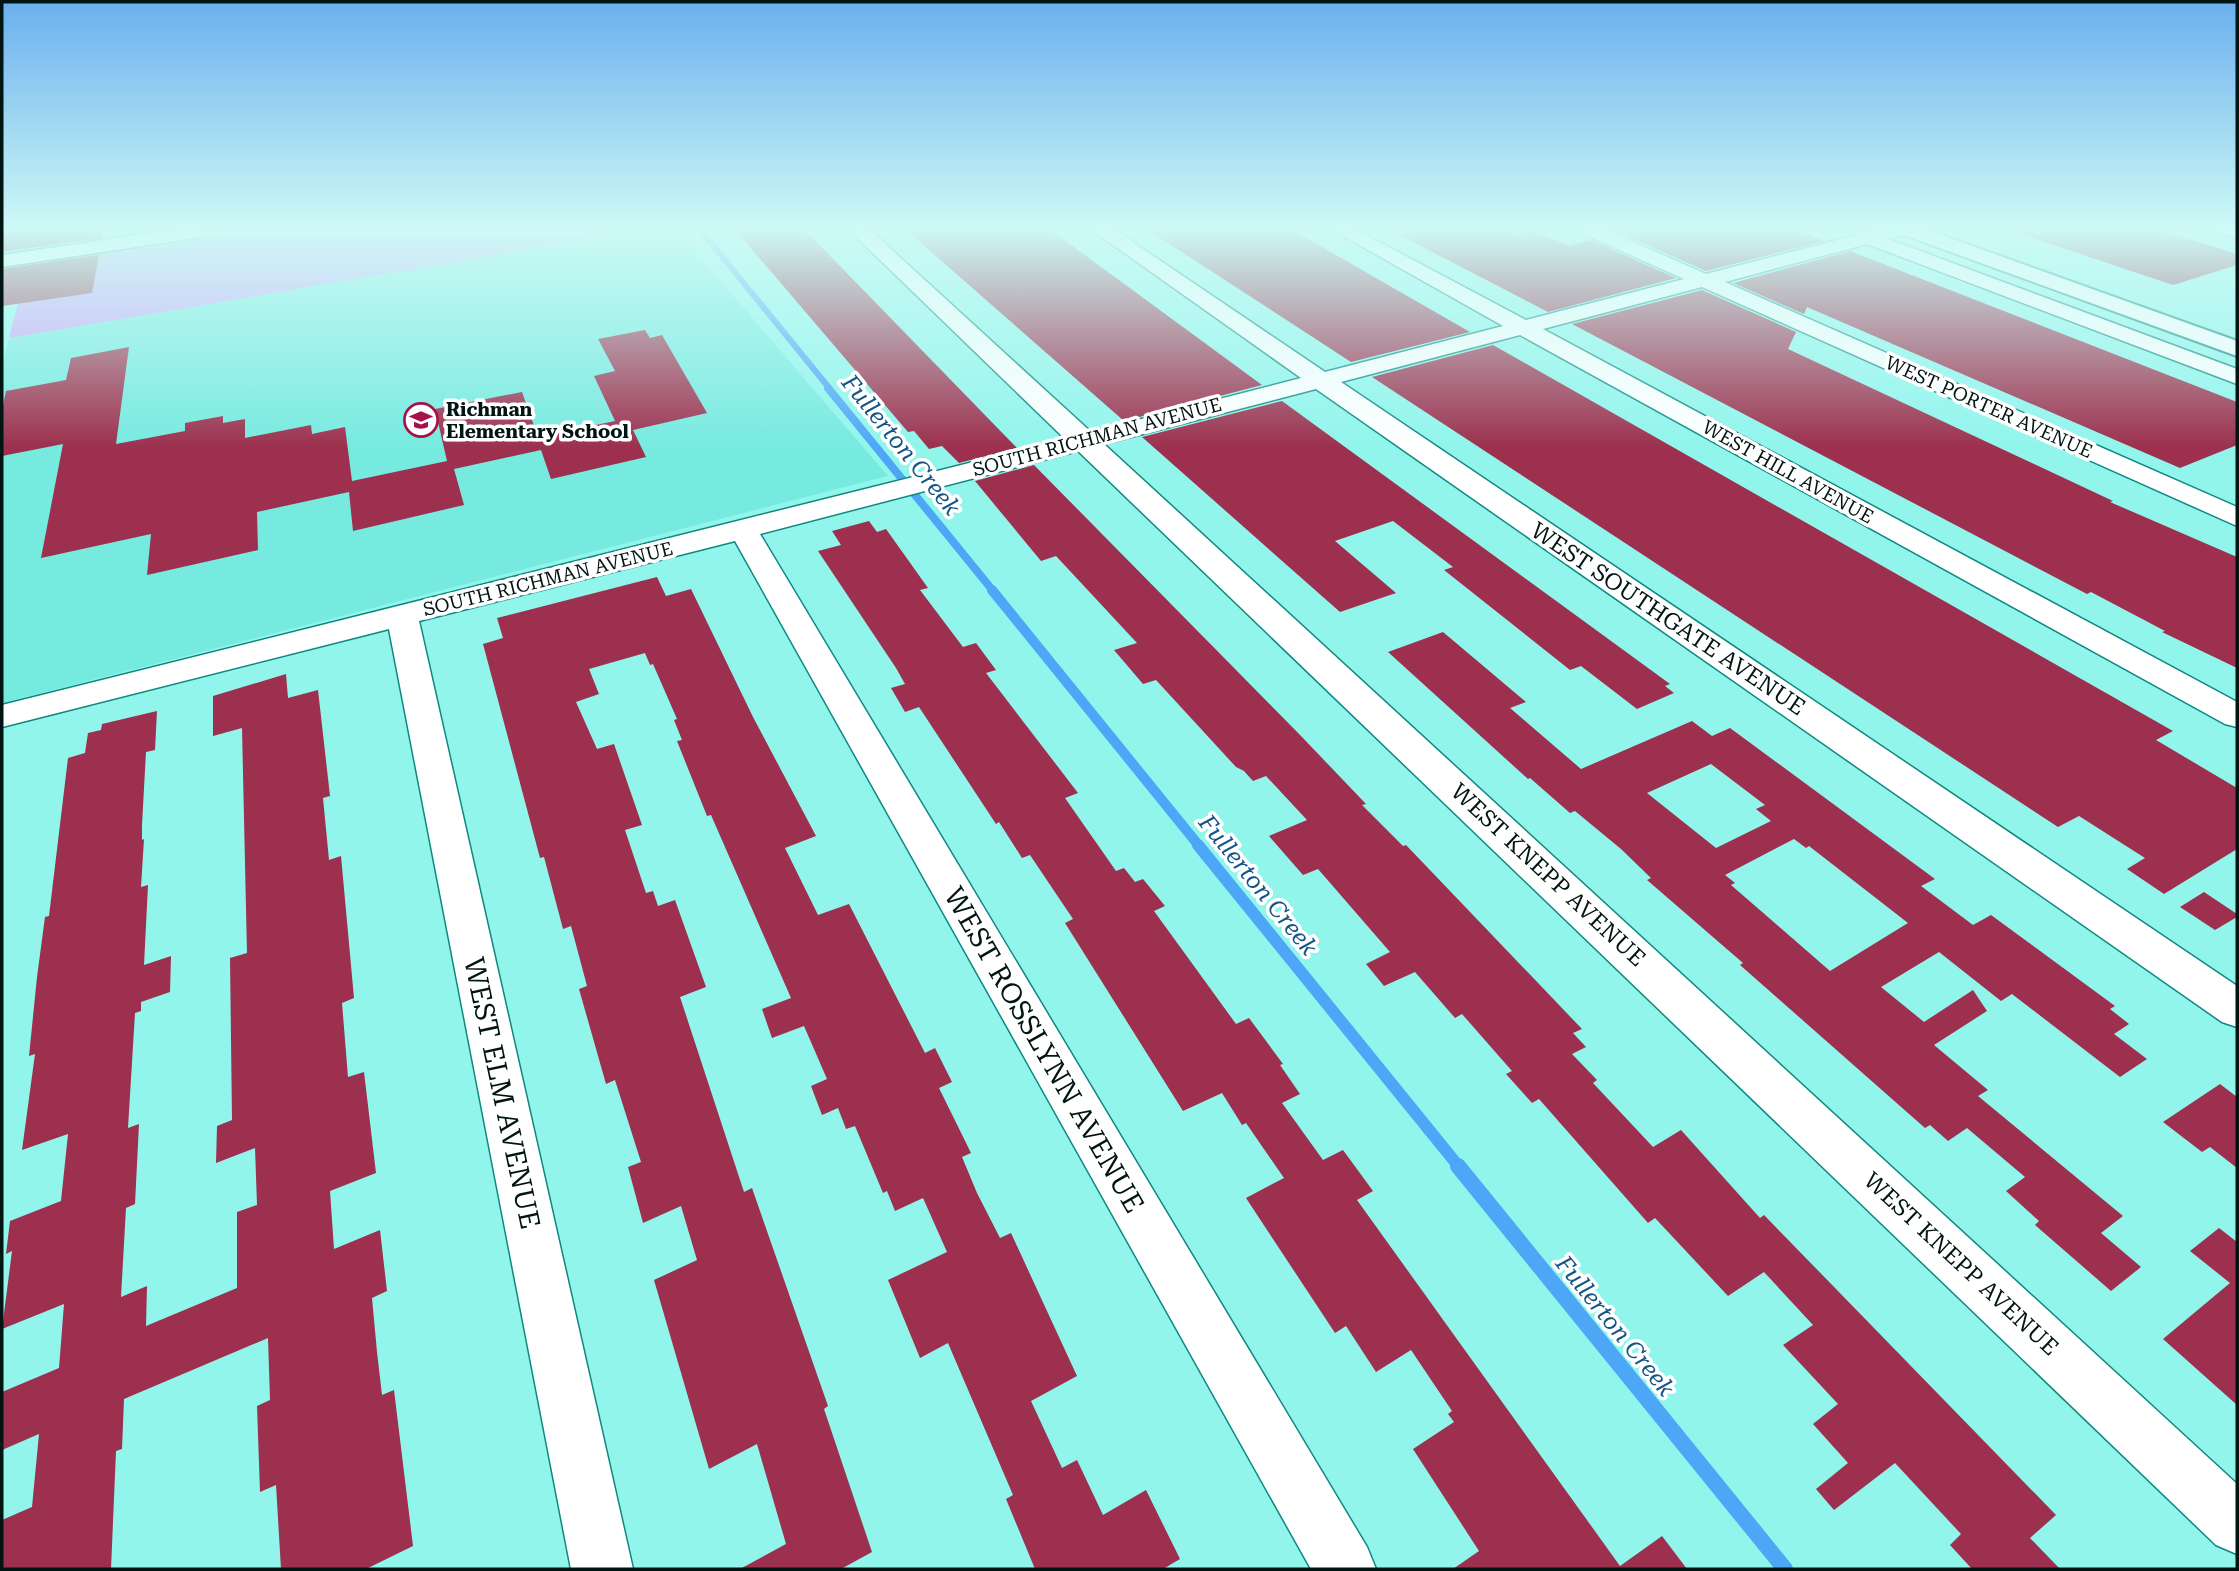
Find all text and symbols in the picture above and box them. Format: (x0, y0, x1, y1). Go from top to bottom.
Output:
street label: WEST PORTER AVENUE (1882, 351, 2096, 463)
water label: Fullerton Creek (835, 368, 966, 521)
street label: SOUTH RICHMAN AVENUE (970, 393, 1224, 481)
place label: Richman Elementary School (446, 398, 629, 443)
school or university icon: Richman Elementary School (402, 401, 440, 439)
street label: WEST HILL AVENUE (1698, 415, 1878, 529)
street label: WEST SOUTHGATE AVENUE (1526, 517, 1810, 721)
street label: SOUTH RICHMAN AVENUE (421, 537, 675, 621)
street label: WEST KNEPP AVENUE (1445, 778, 1651, 972)
water label: Fullerton Creek (1192, 808, 1323, 961)
street label: WEST ROSSLYNN AVENUE (937, 881, 1151, 1219)
street label: WEST ELM AVENUE (457, 954, 547, 1232)
street label: WEST KNEPP AVENUE (1858, 1167, 2064, 1361)
water label: Fullerton Creek (1549, 1249, 1680, 1402)

